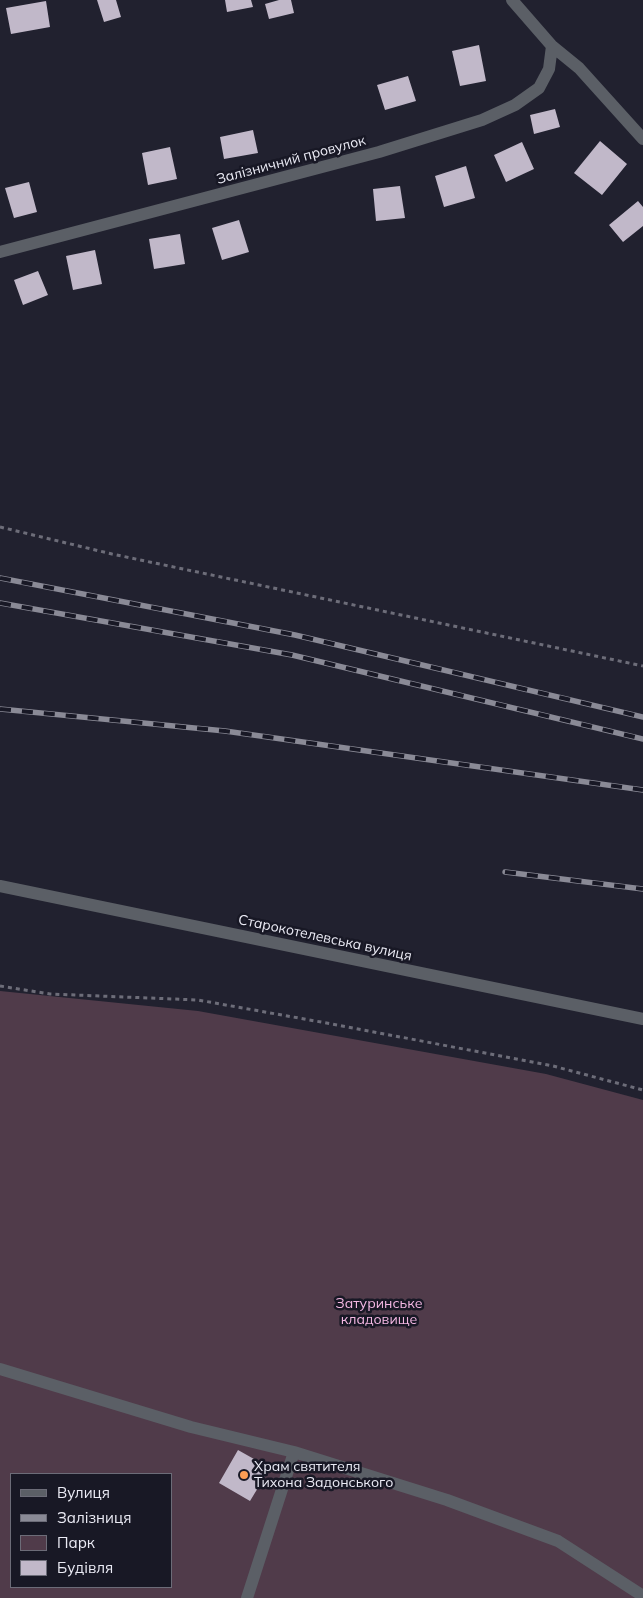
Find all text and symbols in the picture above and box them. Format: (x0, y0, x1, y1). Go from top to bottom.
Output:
street label: Залізничний провулок (215, 132, 367, 188)
street label: Старокотелевська вулиця (237, 911, 413, 965)
park label: Затуринське кладовище (336, 1296, 422, 1328)
place label: Храм святителя Тихона Задонського (254, 1459, 393, 1491)
marker: Храм святителя Тихона Задонського (238, 1469, 250, 1481)
legend (10, 1473, 172, 1588)
text: Вулиця (57, 1483, 110, 1502)
text: Залізниця (57, 1508, 131, 1527)
text: Парк (57, 1533, 95, 1552)
text: Будівля (57, 1558, 113, 1577)

